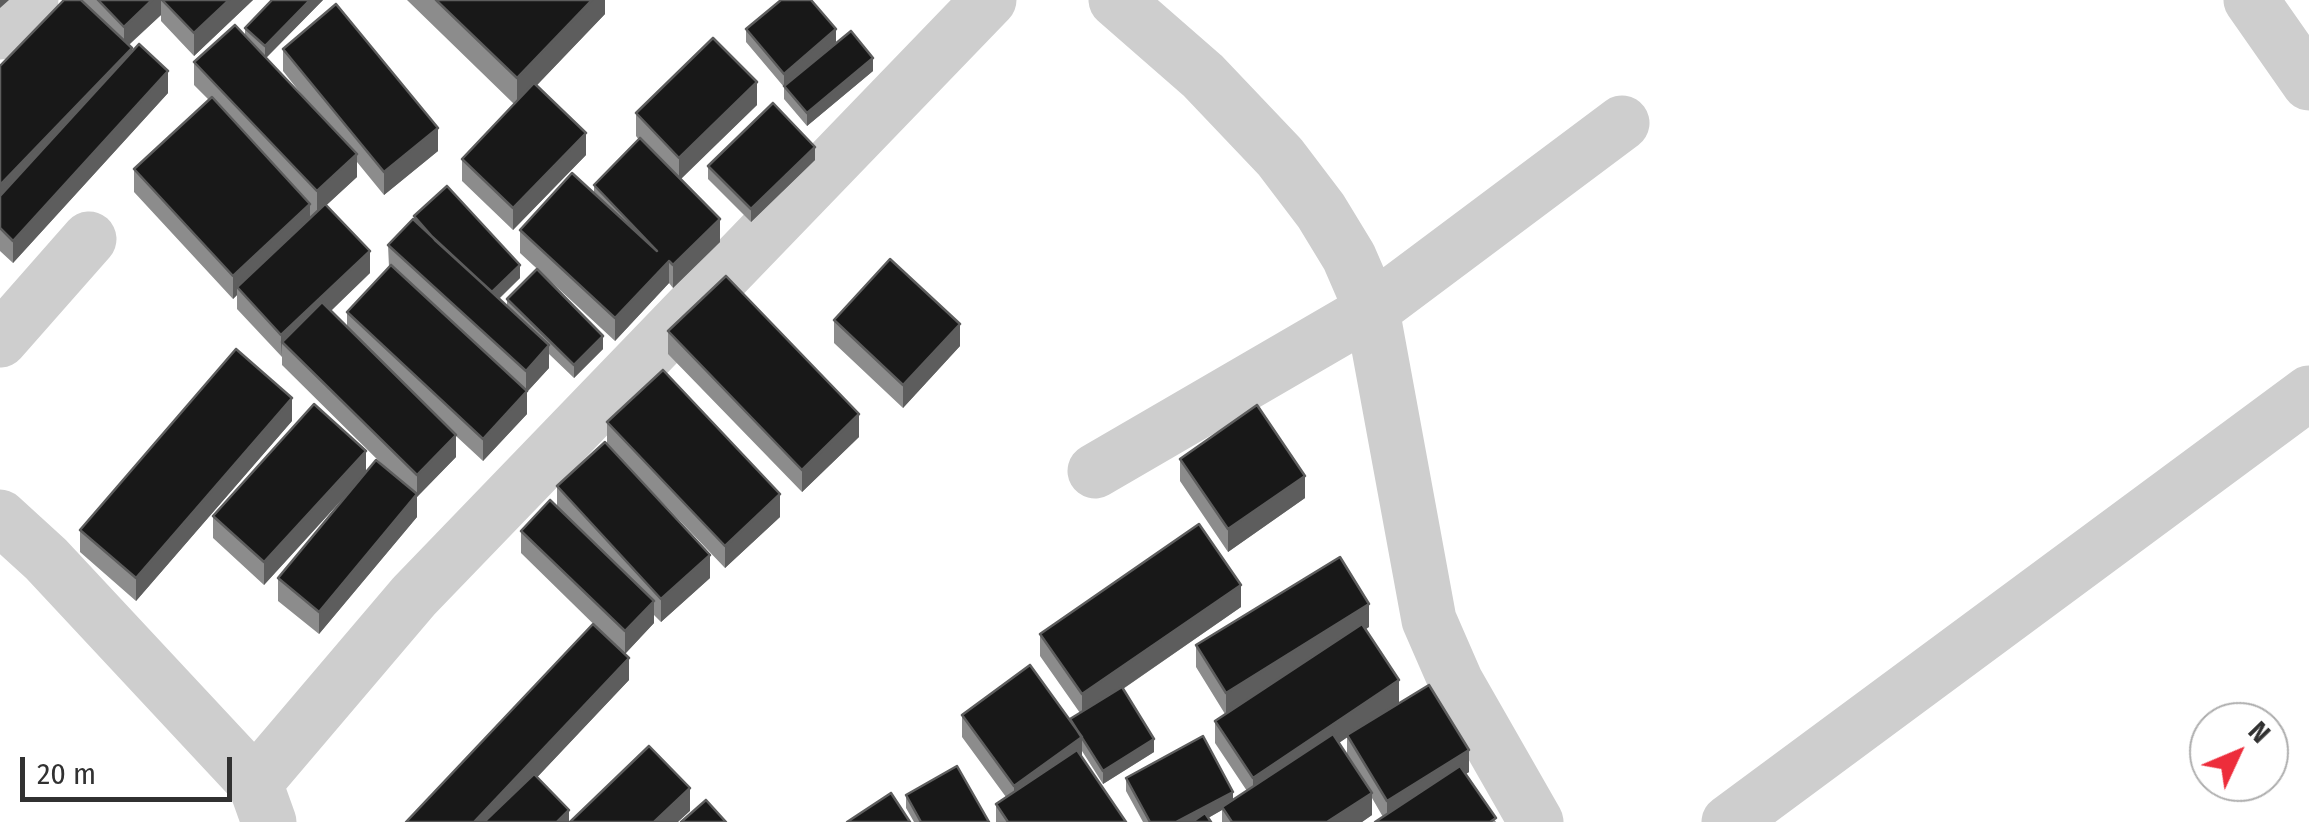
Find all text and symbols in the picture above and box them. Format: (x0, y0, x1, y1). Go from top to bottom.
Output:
north arrow (2189, 702, 2289, 802)
text: N (2242, 715, 2277, 750)
scale bar (25, 737, 238, 799)
text: 20 m (37, 756, 96, 792)

